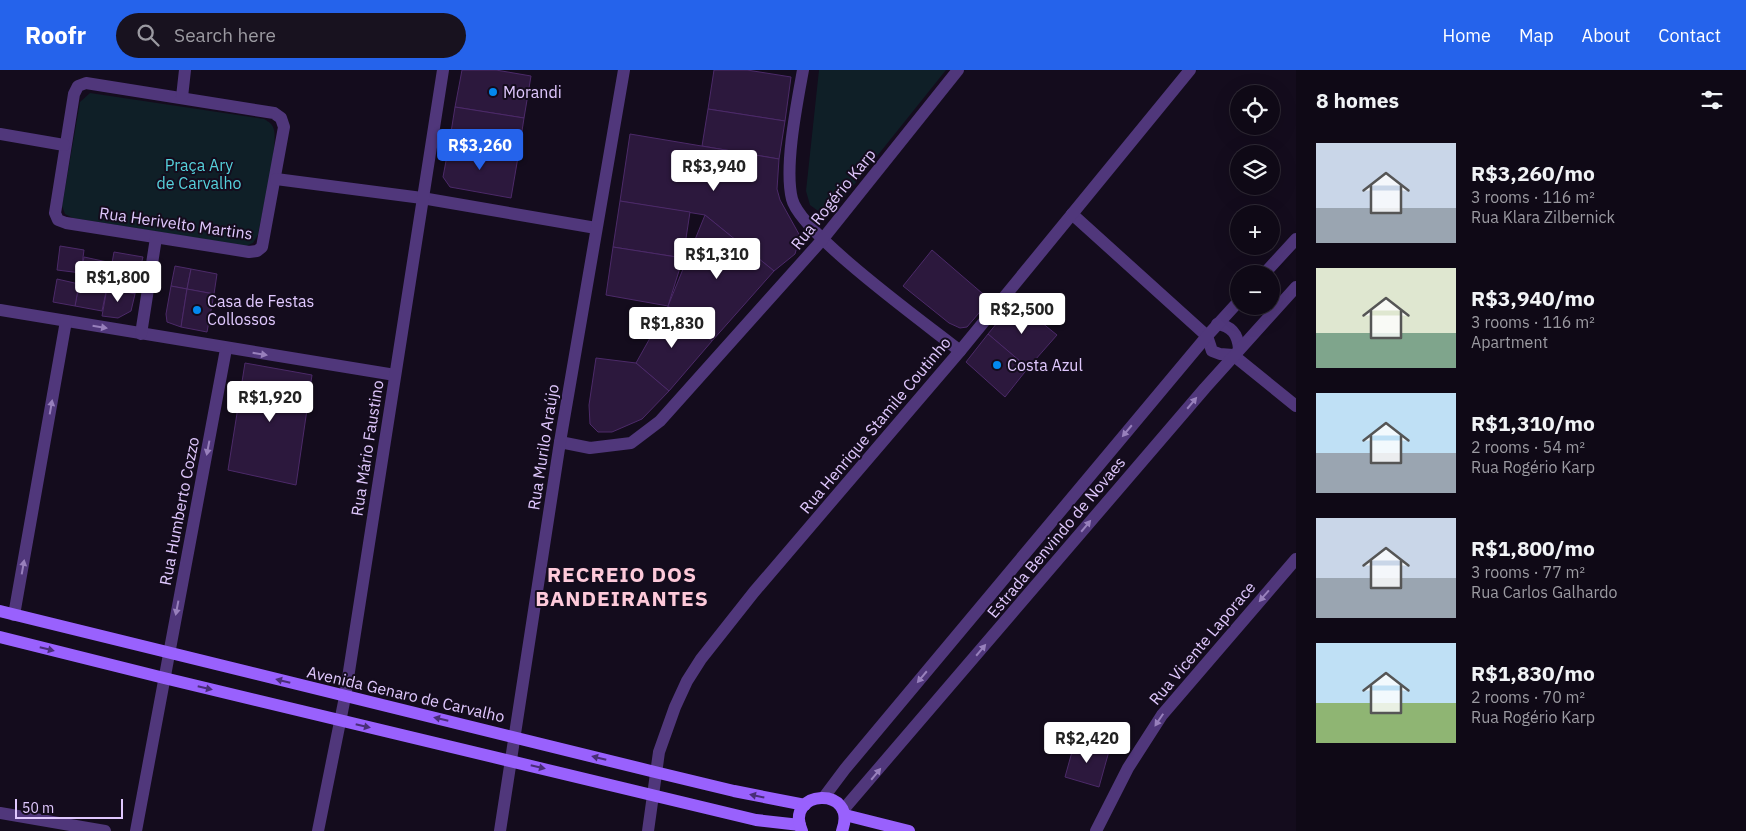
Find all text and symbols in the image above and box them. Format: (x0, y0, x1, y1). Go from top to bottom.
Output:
search box (116, 13, 466, 58)
text: Roofr (25, 19, 86, 51)
icon: search (134, 21, 162, 49)
text: Search here (174, 23, 276, 47)
text: Home (1443, 24, 1491, 47)
text: Map (1519, 24, 1554, 47)
text: About (1582, 24, 1630, 47)
text: Contact (1658, 24, 1721, 47)
place label: Morandi (503, 82, 562, 102)
map controls (1230, 85, 1280, 315)
button: locate (1230, 85, 1280, 135)
marker: Morandi (487, 86, 499, 98)
text: 8 homes (1316, 86, 1399, 114)
icon: filters (1698, 86, 1726, 114)
pin: R$3,260 (434, 128, 526, 171)
text: R$3,260 (448, 135, 512, 155)
street label: Rua Rogério Karp (786, 145, 880, 253)
button: layers (1230, 145, 1280, 195)
pin: R$3,940 (668, 150, 760, 192)
park label: Praça Ary de Carvalho (156, 155, 242, 193)
text: R$3,940 (682, 156, 746, 176)
text: R$3,260/mo (1471, 159, 1595, 187)
icon: home (1356, 163, 1416, 223)
text: 3 rooms · 116 m² (1471, 187, 1595, 207)
street label: Rua Herivelto Martins (98, 202, 254, 244)
button: + (1230, 205, 1280, 255)
text: Rua Klara Zilbernick (1471, 207, 1615, 227)
pin: R$1,310 (671, 238, 763, 280)
text: R$1,310 (685, 244, 749, 264)
pin: R$1,800 (72, 260, 164, 303)
button: − (1230, 265, 1280, 315)
text: R$1,800 (86, 267, 150, 287)
text: R$3,940/mo (1471, 284, 1595, 312)
icon: home (1356, 288, 1416, 348)
place label: Casa de Festas Collossos (207, 291, 314, 329)
pin: R$2,500 (976, 292, 1068, 335)
text: R$2,500 (990, 299, 1054, 319)
marker: Casa de Festas Collossos (191, 304, 203, 316)
pin: R$1,830 (626, 306, 718, 349)
text: 3 rooms · 116 m² (1471, 312, 1595, 332)
text: R$1,830 (640, 313, 704, 333)
one-way arrow (92, 323, 108, 331)
street label: Rua Henrique Stamile Coutinho (795, 332, 955, 518)
text: Apartment (1471, 332, 1548, 352)
one-way arrow (252, 351, 268, 359)
place label: Costa Azul (1007, 355, 1083, 375)
marker: Costa Azul (991, 359, 1003, 371)
street label: Rua Mário Faustino (346, 379, 388, 517)
pin: R$1,920 (224, 380, 316, 423)
street label: Rua Murilo Araújo (523, 383, 563, 511)
text: R$1,920 (238, 387, 302, 407)
one-way arrow (1186, 396, 1197, 409)
one-way arrow (48, 399, 56, 415)
text: R$1,310/mo (1471, 409, 1595, 437)
icon: home (1356, 413, 1416, 473)
one-way arrow (1122, 424, 1133, 437)
street label: Rua Humberto Cozzo (155, 435, 203, 587)
text: 2 rooms · 54 m² (1471, 437, 1585, 457)
one-way arrow (203, 441, 211, 457)
street label: Estrada Benvindo de Novaes (983, 452, 1129, 622)
text: Rua Rogério Karp (1471, 457, 1595, 477)
one-way arrow (1081, 520, 1092, 533)
text: R$1,800/mo (1471, 534, 1595, 562)
icon: home (1356, 538, 1416, 598)
one-way arrow (19, 559, 27, 575)
district label: RECREIO DOS BANDEIRANTES (535, 560, 709, 612)
text: 3 rooms · 77 m² (1471, 562, 1585, 582)
street label: Rua Vicente Laporace (1144, 577, 1260, 709)
text: Rua Carlos Galhardo (1471, 582, 1618, 602)
one-way arrow (1258, 589, 1270, 601)
one-way arrow (173, 600, 181, 616)
one-way arrow (40, 645, 55, 653)
one-way arrow (975, 645, 987, 657)
text: R$1,830/mo (1471, 659, 1595, 687)
street label: Avenida Genaro de Carvalho (305, 662, 507, 726)
icon: home (1356, 663, 1416, 723)
one-way arrow (917, 670, 928, 683)
one-way arrow (276, 677, 291, 685)
one-way arrow (197, 684, 212, 692)
text: 2 rooms · 70 m² (1471, 687, 1585, 707)
text: Rua Rogério Karp (1471, 707, 1595, 727)
one-way arrow (1154, 713, 1164, 727)
one-way arrow (434, 715, 449, 723)
one-way arrow (356, 722, 371, 730)
pin: R$2,420 (1041, 722, 1133, 764)
text: R$2,420 (1055, 728, 1119, 748)
one-way arrow (592, 754, 607, 762)
one-way arrow (531, 763, 546, 771)
one-way arrow (870, 768, 881, 780)
one-way arrow (750, 792, 765, 800)
scale bar (15, 796, 122, 819)
text: 50 m (22, 799, 54, 817)

